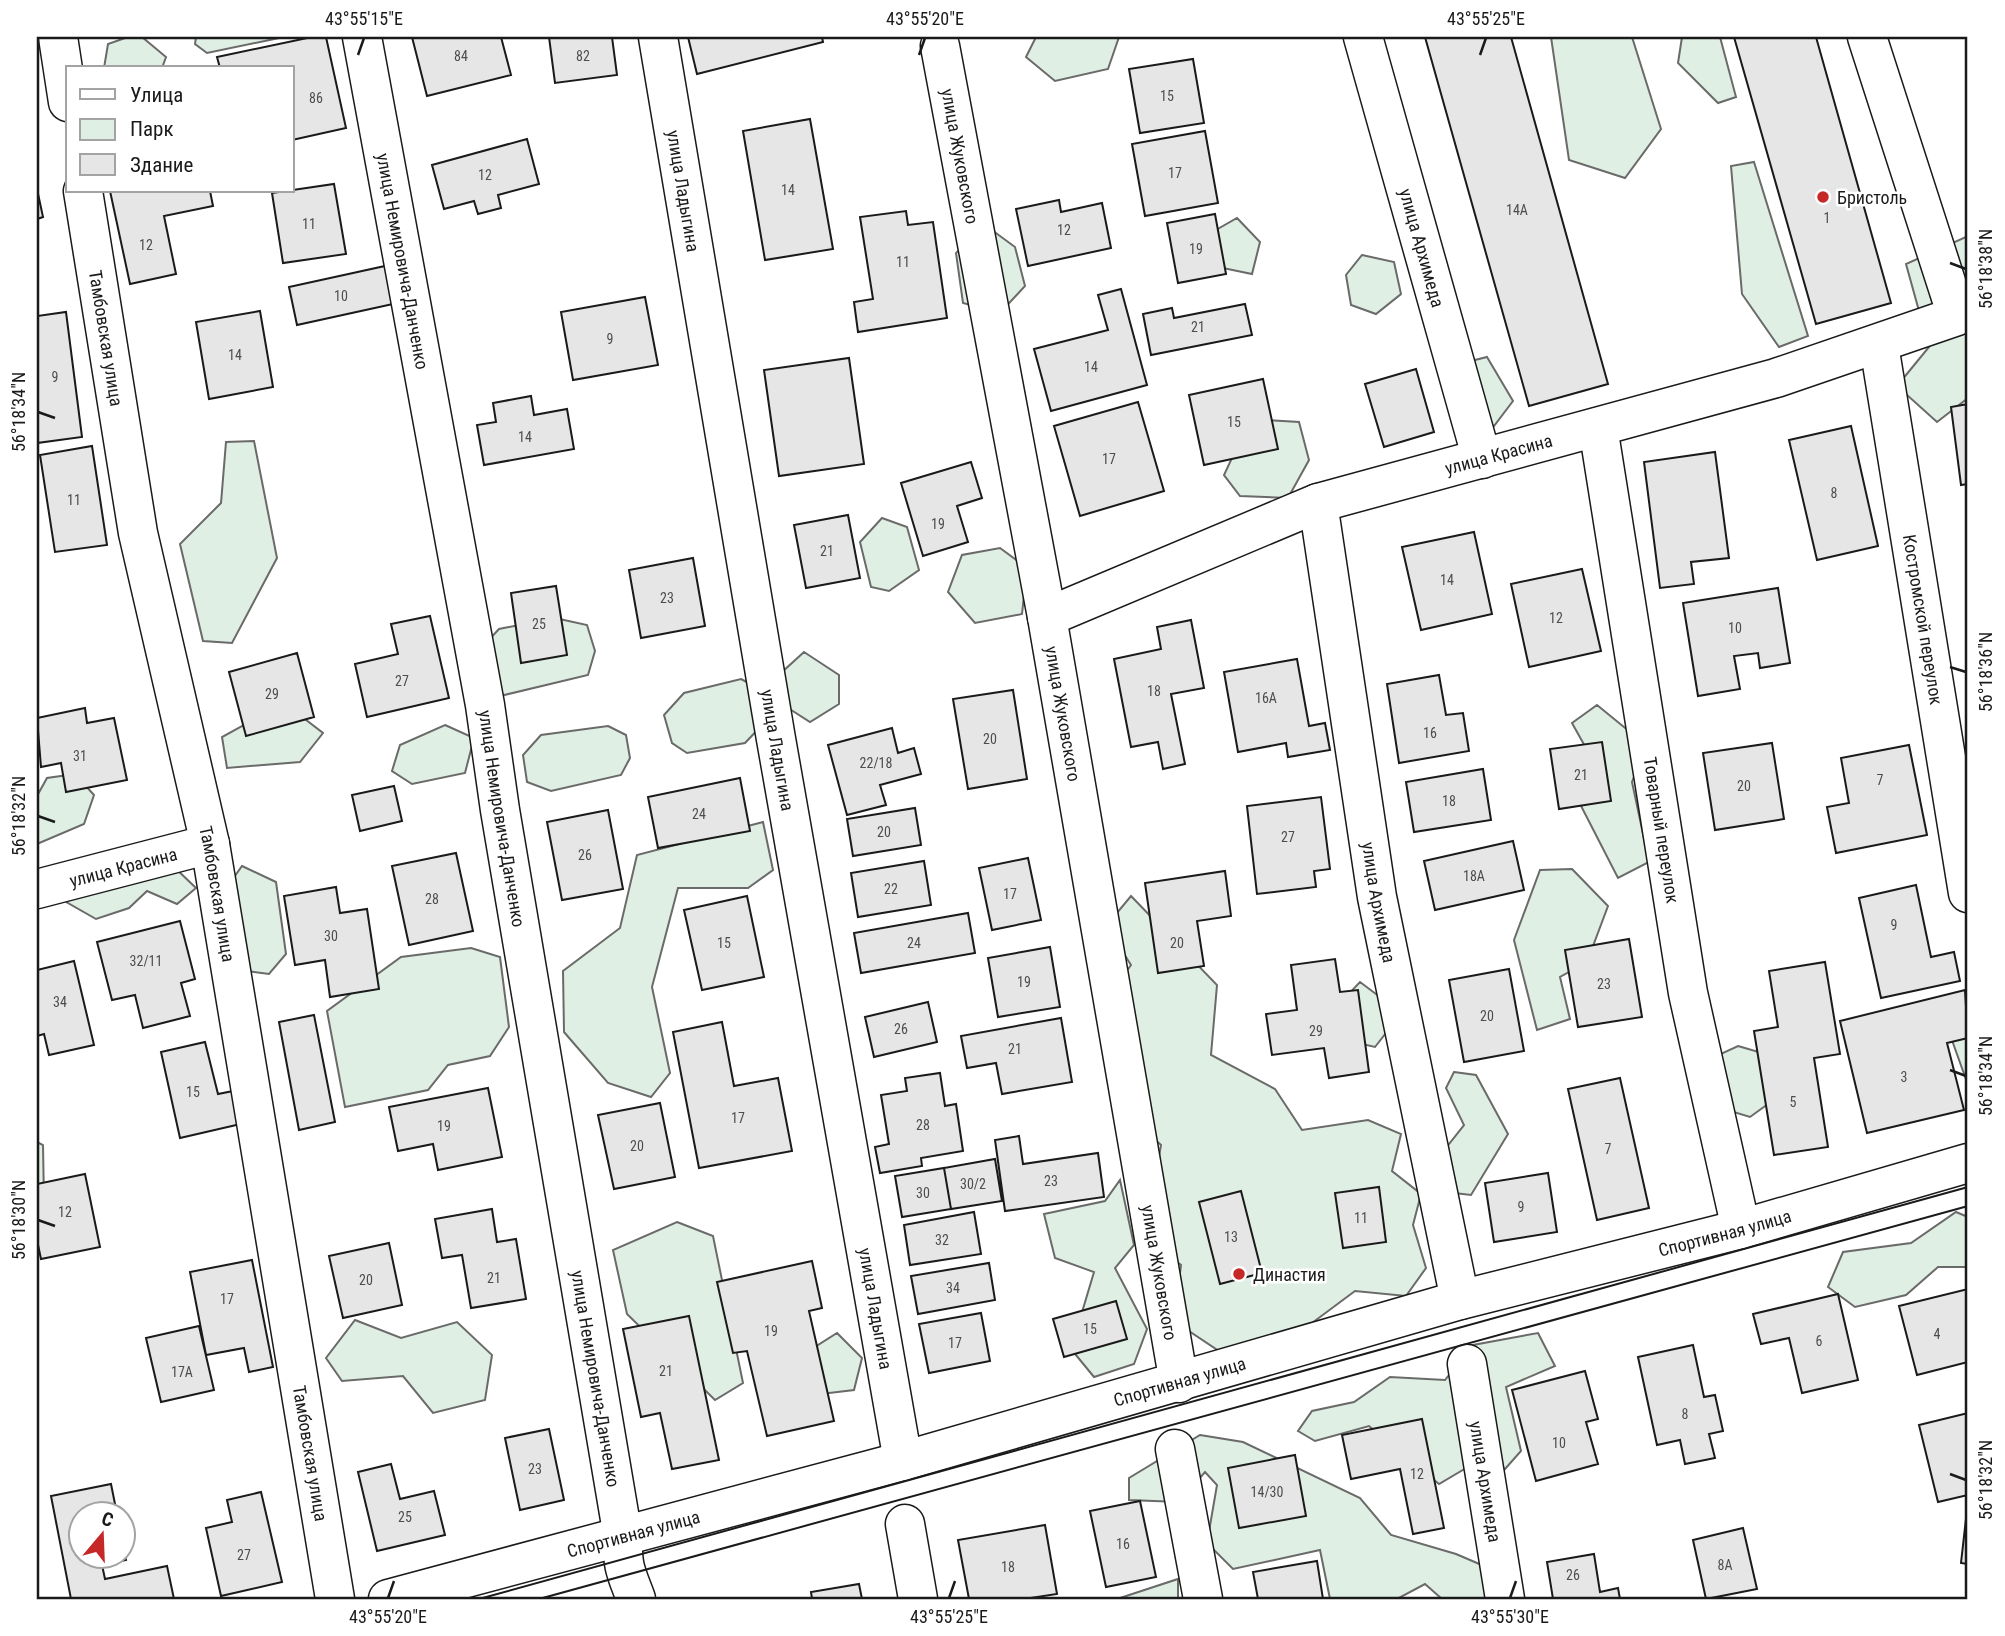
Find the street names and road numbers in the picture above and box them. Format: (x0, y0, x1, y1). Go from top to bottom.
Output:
street label: улица Жуковского (938, 87, 984, 225)
street label: улица Ладыгина (663, 128, 704, 253)
street label: улица Немировича-Данченко (373, 151, 433, 371)
street label: улица Архимеда (1396, 186, 1449, 309)
street label: Тамбовская улица (85, 269, 128, 408)
street label: улица Красина (1442, 429, 1554, 478)
street label: Костромской переулок (1899, 533, 1948, 707)
street label: улица Жуковского (1042, 644, 1086, 783)
street label: улица Ладыгина (757, 688, 799, 812)
street label: улица Немировича-Данченко (475, 708, 530, 929)
street label: Товарный переулок (1640, 755, 1684, 905)
street label: Тамбовская улица (196, 824, 240, 963)
street label: улица Архимеда (1358, 841, 1401, 965)
street label: улица Красина (67, 843, 179, 891)
street label: улица Жуковского (1138, 1203, 1182, 1342)
street label: Спортивная улица (1656, 1205, 1793, 1260)
street label: улица Ладыгина (855, 1246, 897, 1371)
street label: улица Немировича-Данченко (568, 1269, 625, 1489)
street label: Спортивная улица (1111, 1352, 1248, 1410)
street label: Тамбовская улица (289, 1384, 332, 1523)
street label: улица Архимеда (1466, 1419, 1506, 1544)
street label: Спортивная улица (565, 1505, 702, 1561)

